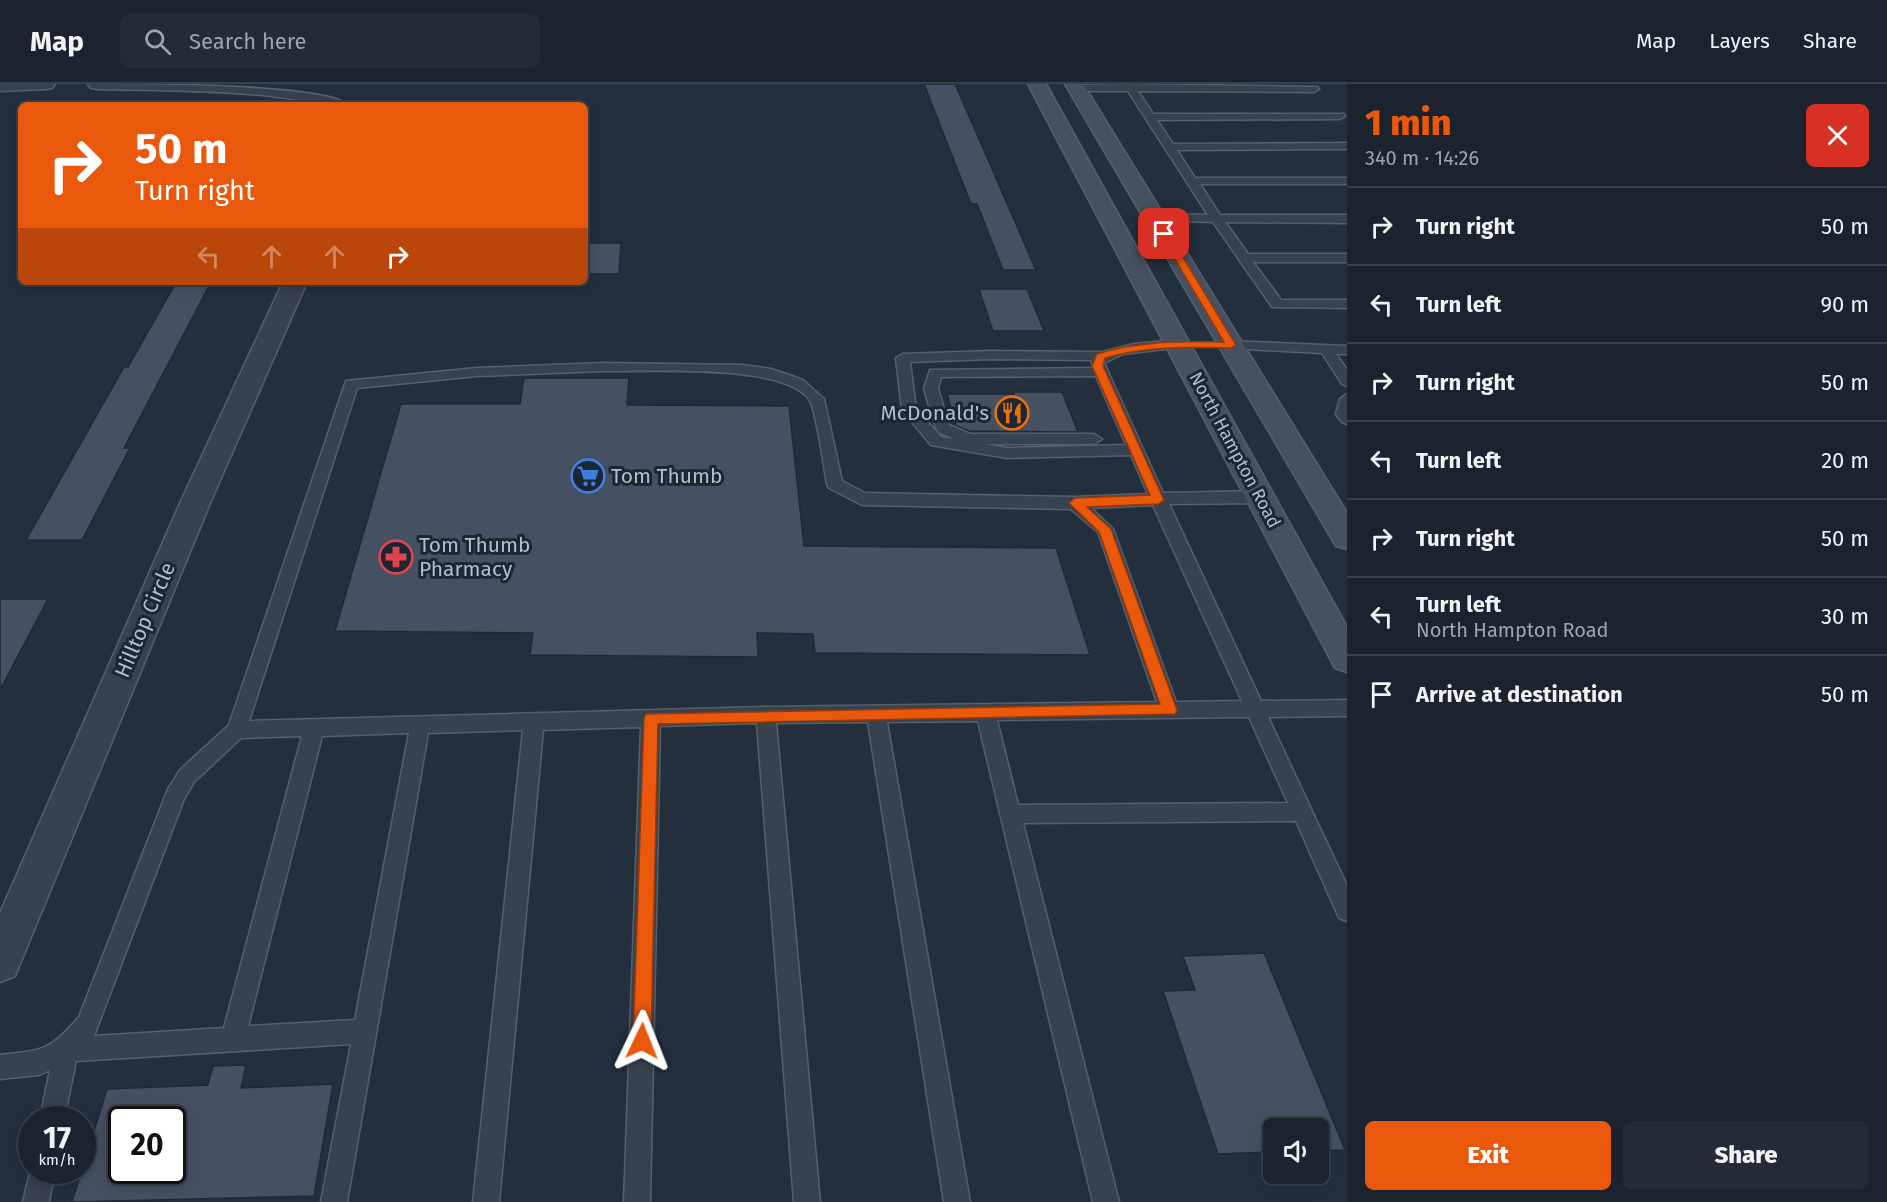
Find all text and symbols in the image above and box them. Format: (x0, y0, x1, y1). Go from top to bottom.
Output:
search box (120, 14, 540, 68)
text: Map (30, 25, 84, 58)
icon: search (141, 25, 174, 58)
text: Search here (189, 28, 307, 55)
text: Map (1636, 28, 1676, 54)
text: Layers (1709, 28, 1770, 54)
text: Share (1803, 28, 1857, 54)
text: 1 min (1365, 101, 1451, 145)
button: close (1806, 104, 1869, 167)
text: 50 m (135, 124, 228, 174)
icon: right (36, 126, 114, 204)
text: 340 m · 14:26 (1365, 146, 1479, 170)
text: Turn right (135, 175, 255, 207)
pin (1138, 208, 1189, 259)
icon: right (1365, 210, 1398, 243)
text: Turn right (1416, 213, 1515, 240)
text: 50 m (1821, 213, 1869, 240)
icon: arrive (1147, 217, 1180, 250)
icon: left (192, 240, 225, 273)
icon: ahead (255, 240, 288, 273)
icon: ahead (318, 240, 351, 273)
icon: right (381, 240, 414, 273)
icon: left (1365, 288, 1398, 321)
text: Turn left (1416, 291, 1501, 318)
text: 90 m (1820, 291, 1869, 318)
icon: right (1365, 366, 1398, 399)
street label: North Hampton Road (1185, 368, 1285, 532)
text: Turn right (1416, 369, 1515, 396)
text: 50 m (1821, 369, 1869, 396)
restaurant icon: McDonald's (994, 395, 1030, 431)
place label: McDonald's (881, 400, 989, 426)
icon: left (1365, 444, 1398, 477)
text: Turn left (1416, 447, 1501, 474)
text: 20 m (1821, 447, 1869, 474)
supermarket icon: Tom Thumb (570, 458, 606, 494)
place label: Tom Thumb (611, 463, 722, 489)
icon: right (1365, 522, 1398, 555)
text: Turn right (1416, 525, 1515, 552)
text: 50 m (1821, 525, 1869, 552)
place label: Tom Thumb Pharmacy (419, 532, 530, 582)
pharmacy icon: Tom Thumb Pharmacy (378, 539, 414, 575)
street label: Hilltop Circle (109, 558, 181, 682)
text: Turn left (1416, 591, 1501, 618)
icon: left (1365, 600, 1398, 633)
text: 30 m (1821, 603, 1869, 630)
text: North Hampton Road (1416, 618, 1609, 642)
icon: arrive (1365, 678, 1398, 711)
text: Arrive at destination (1416, 681, 1623, 708)
text: 50 m (1821, 681, 1869, 708)
position arrow (610, 1009, 674, 1073)
speed limit sign: 20 (108, 1106, 186, 1184)
map controls (1263, 1118, 1329, 1184)
button: sound (1263, 1118, 1329, 1184)
text: 17 (43, 1120, 71, 1156)
button: Exit (1365, 1121, 1611, 1190)
button: Share (1623, 1121, 1869, 1190)
text: km/h (38, 1151, 76, 1169)

